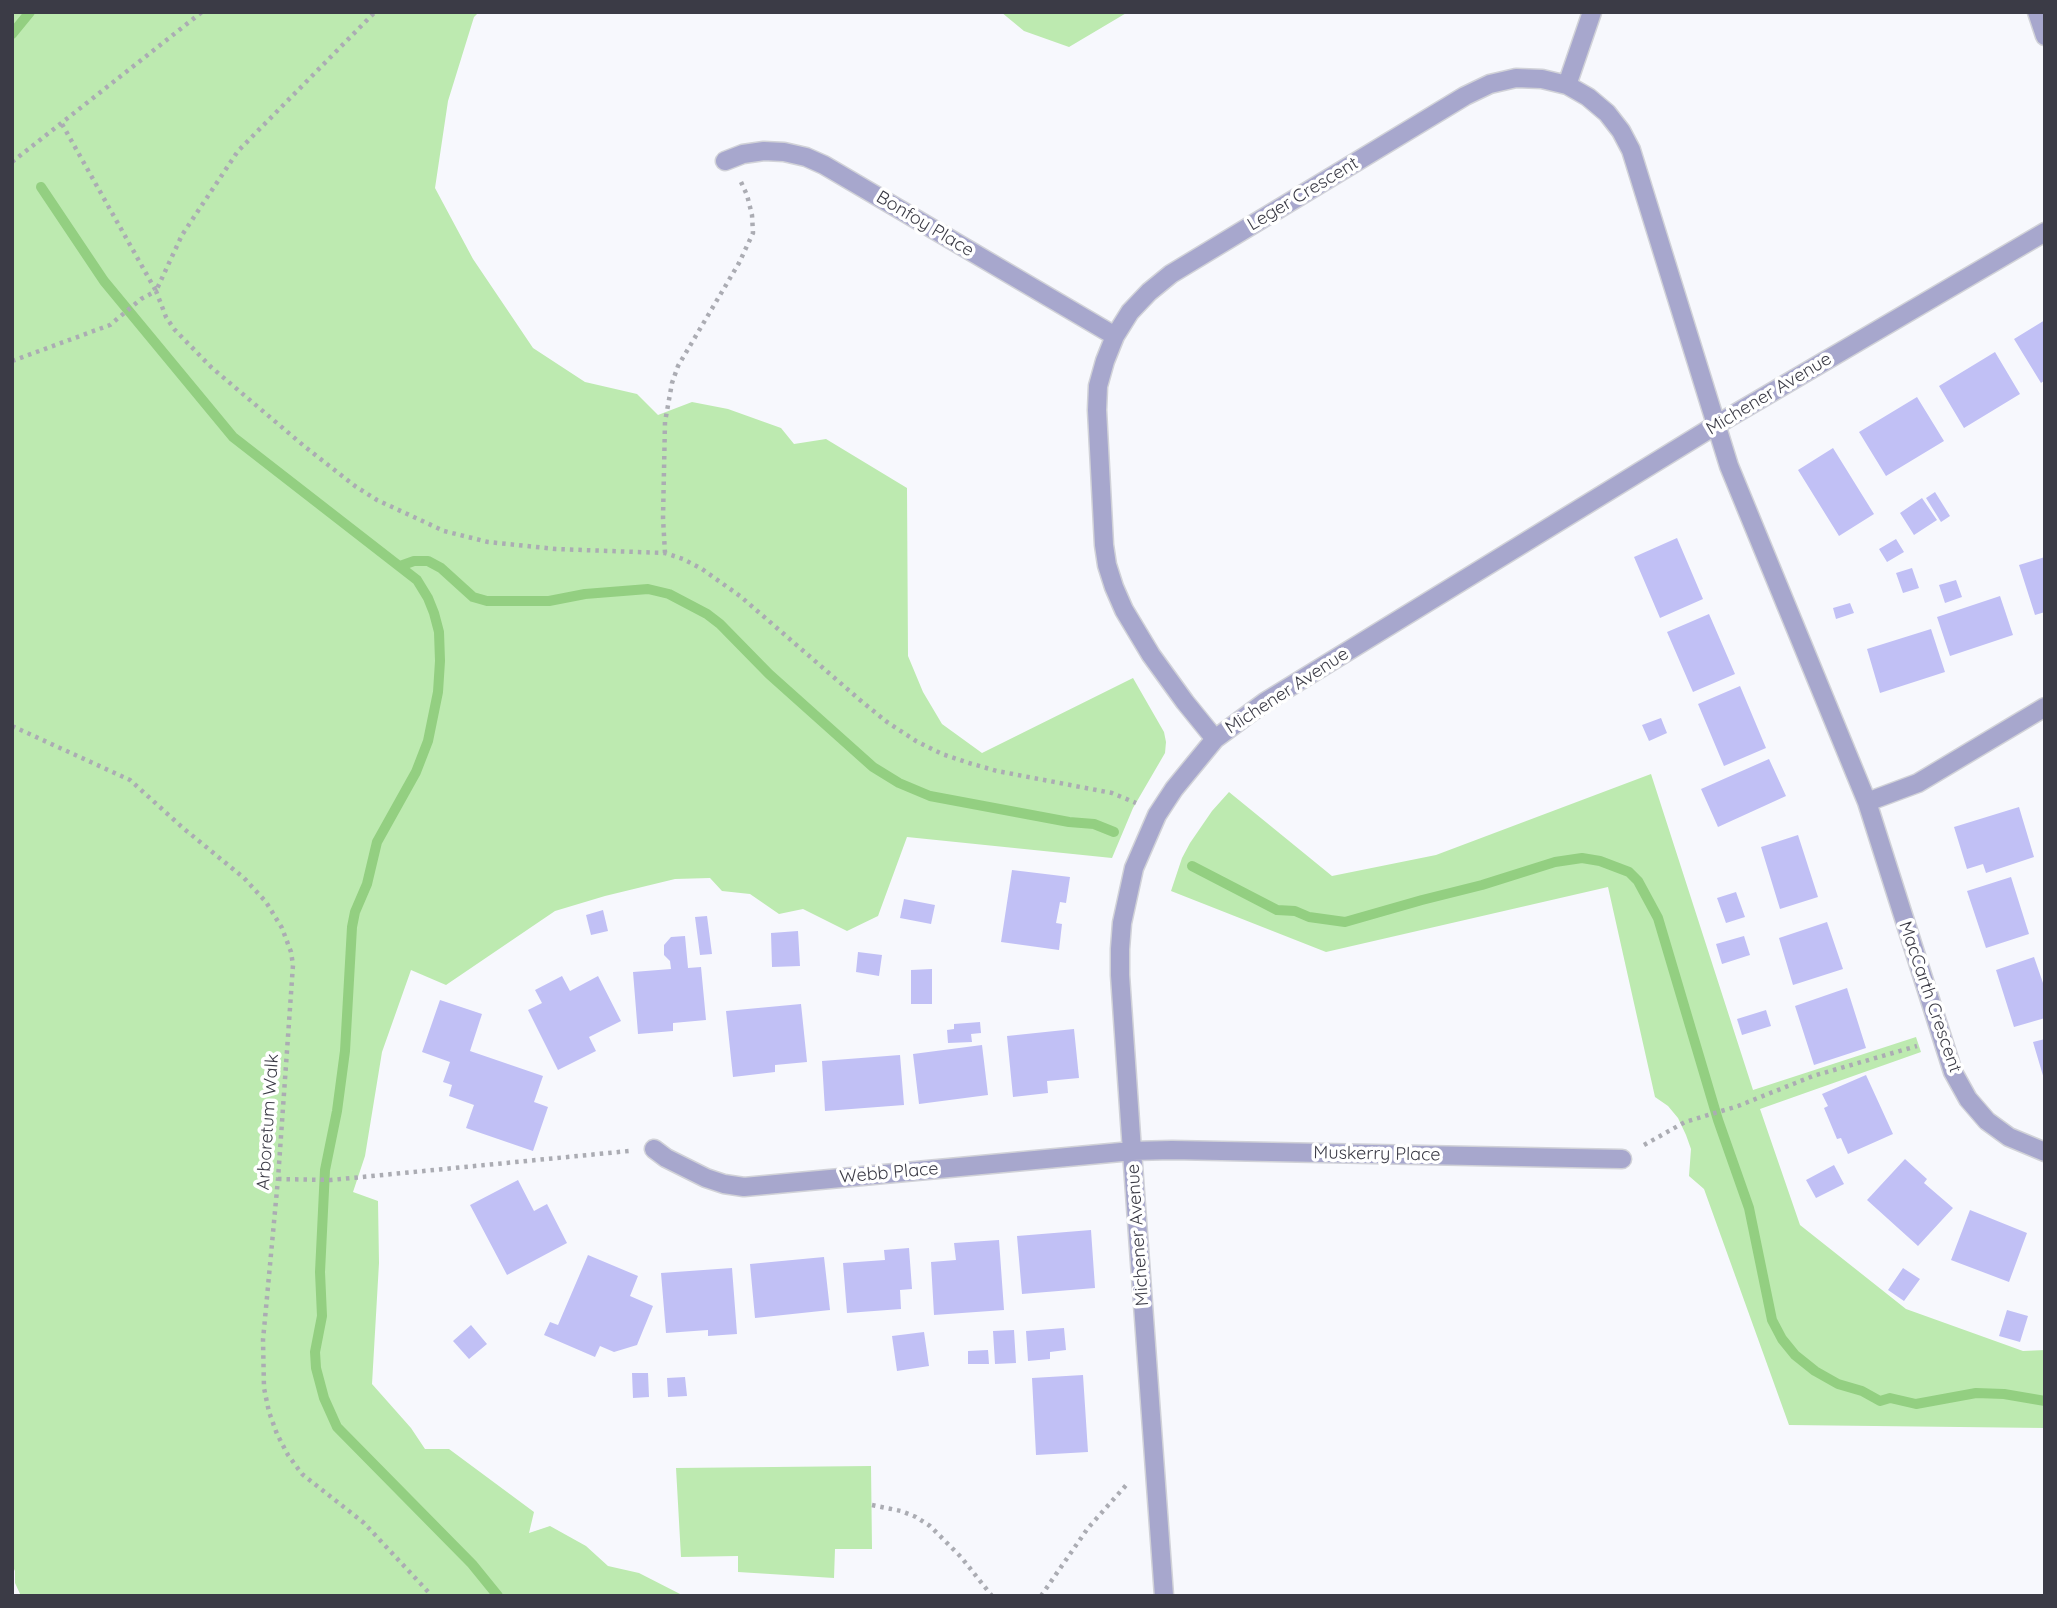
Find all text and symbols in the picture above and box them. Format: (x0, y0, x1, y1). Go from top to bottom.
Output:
street label: Leger Crescent (1244, 152, 1362, 236)
street label: Bonfoy Place (872, 186, 978, 262)
street label: Michener Avenue (1702, 348, 1836, 440)
street label: Michener Avenue (1221, 643, 1353, 739)
street label: MacCarth Crescent (1894, 918, 1966, 1076)
street label: Arboretum Walk (252, 1053, 284, 1191)
street label: Muskerry Place (1313, 1142, 1441, 1166)
street label: Webb Place (839, 1158, 939, 1188)
street label: Michener Avenue (1122, 1163, 1154, 1307)

